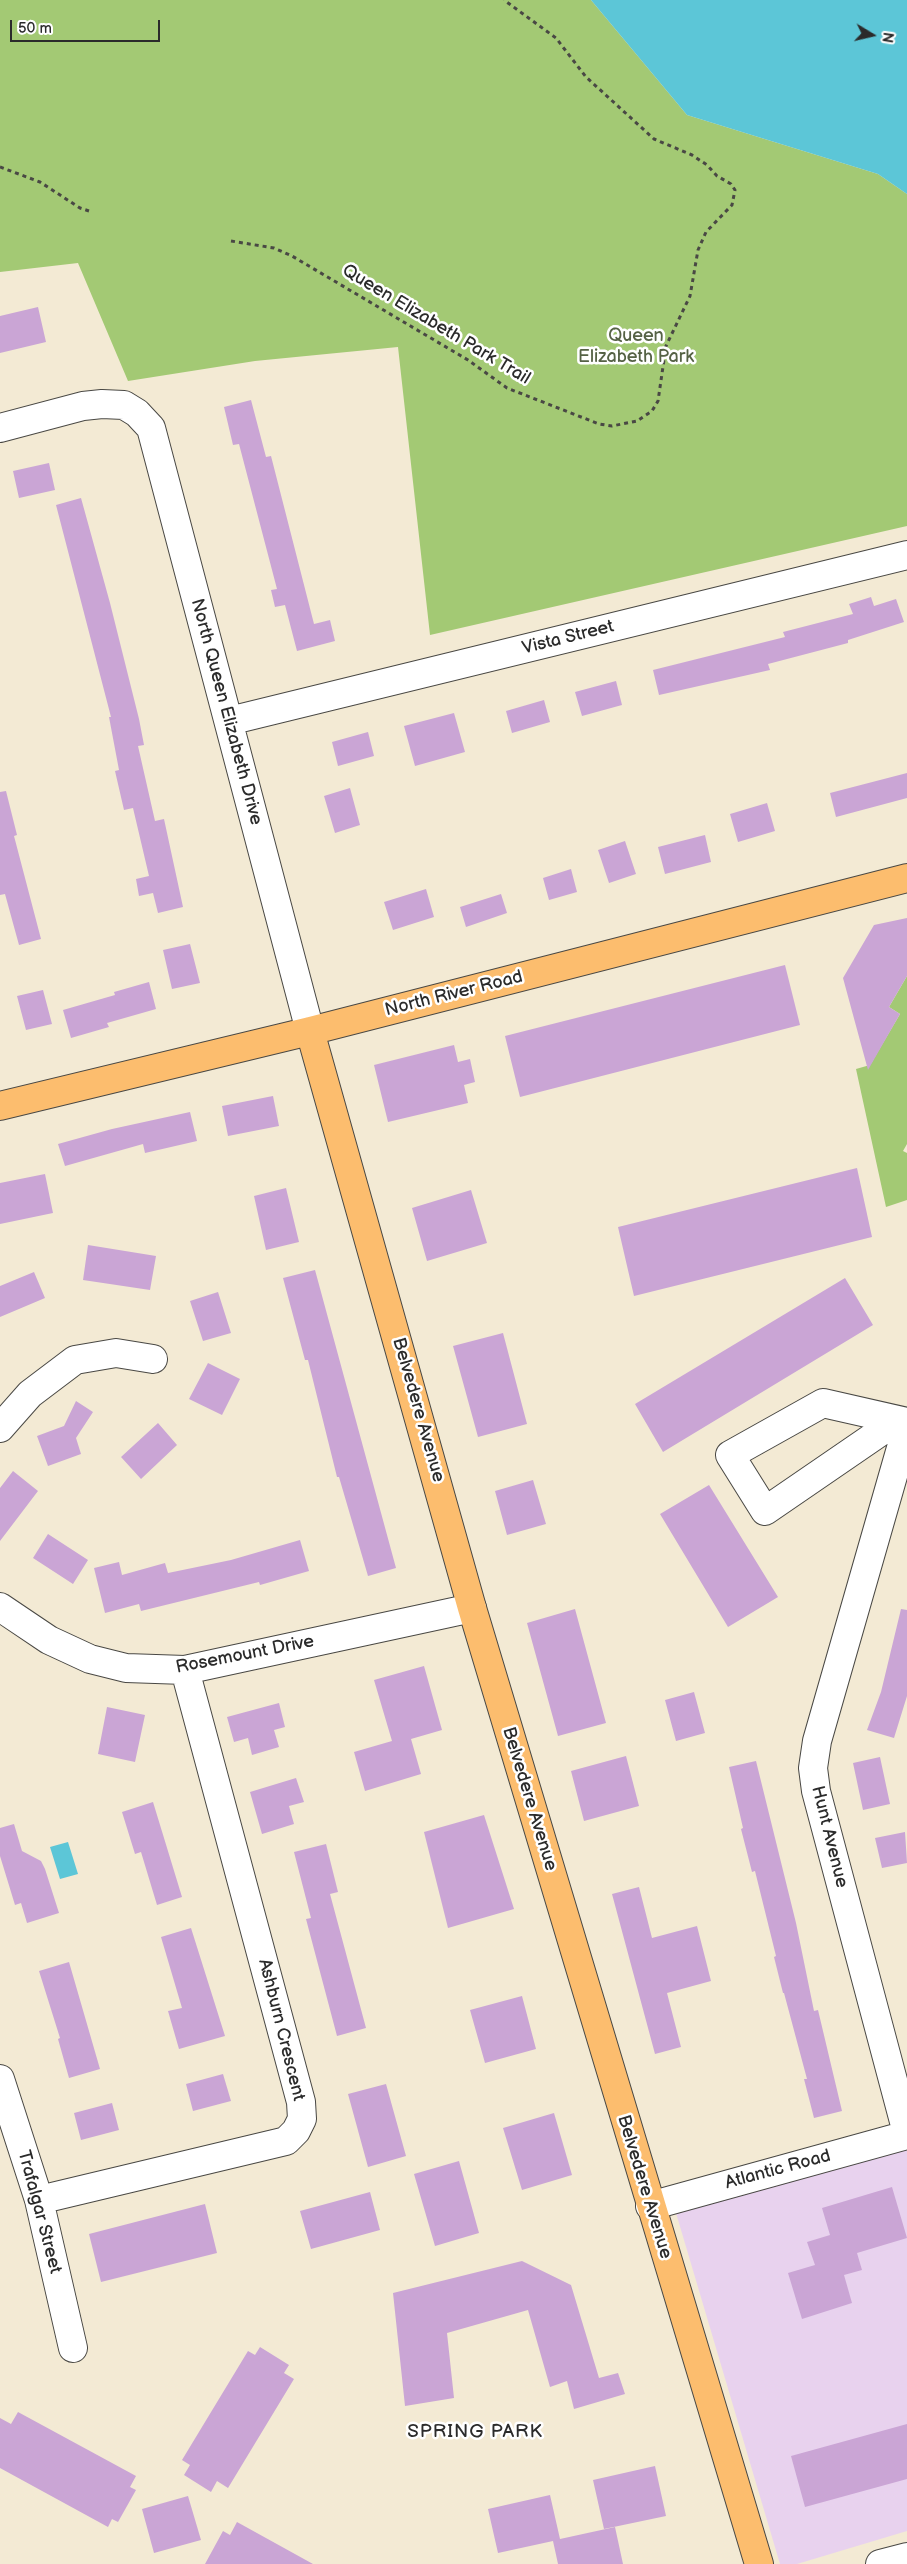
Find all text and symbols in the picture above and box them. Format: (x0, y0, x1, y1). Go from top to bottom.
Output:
scale bar (12, 10, 162, 42)
north arrow (847, 10, 897, 60)
text: 50 m (18, 19, 52, 38)
text: N (878, 31, 897, 44)
street label: Queen Elizabeth Park Trail (338, 260, 534, 390)
park label: Queen Elizabeth Park (578, 325, 694, 368)
street label: North Queen Elizabeth Drive (185, 597, 267, 827)
street label: Vista Street (520, 616, 616, 660)
street label: North River Road (383, 966, 525, 1022)
street label: Belvedere Avenue (387, 1335, 449, 1485)
street label: Rosemount Drive (174, 1631, 316, 1679)
street label: Belvedere Avenue (497, 1725, 561, 1873)
street label: Hunt Avenue (806, 1784, 852, 1890)
street label: Ashburn Crescent (253, 1957, 309, 2103)
street label: Belvedere Avenue (612, 2113, 676, 2261)
street label: Atlantic Road (723, 2146, 833, 2194)
street label: Trafalgar Street (12, 2148, 66, 2276)
district label: SPRING PARK (406, 2421, 544, 2443)

